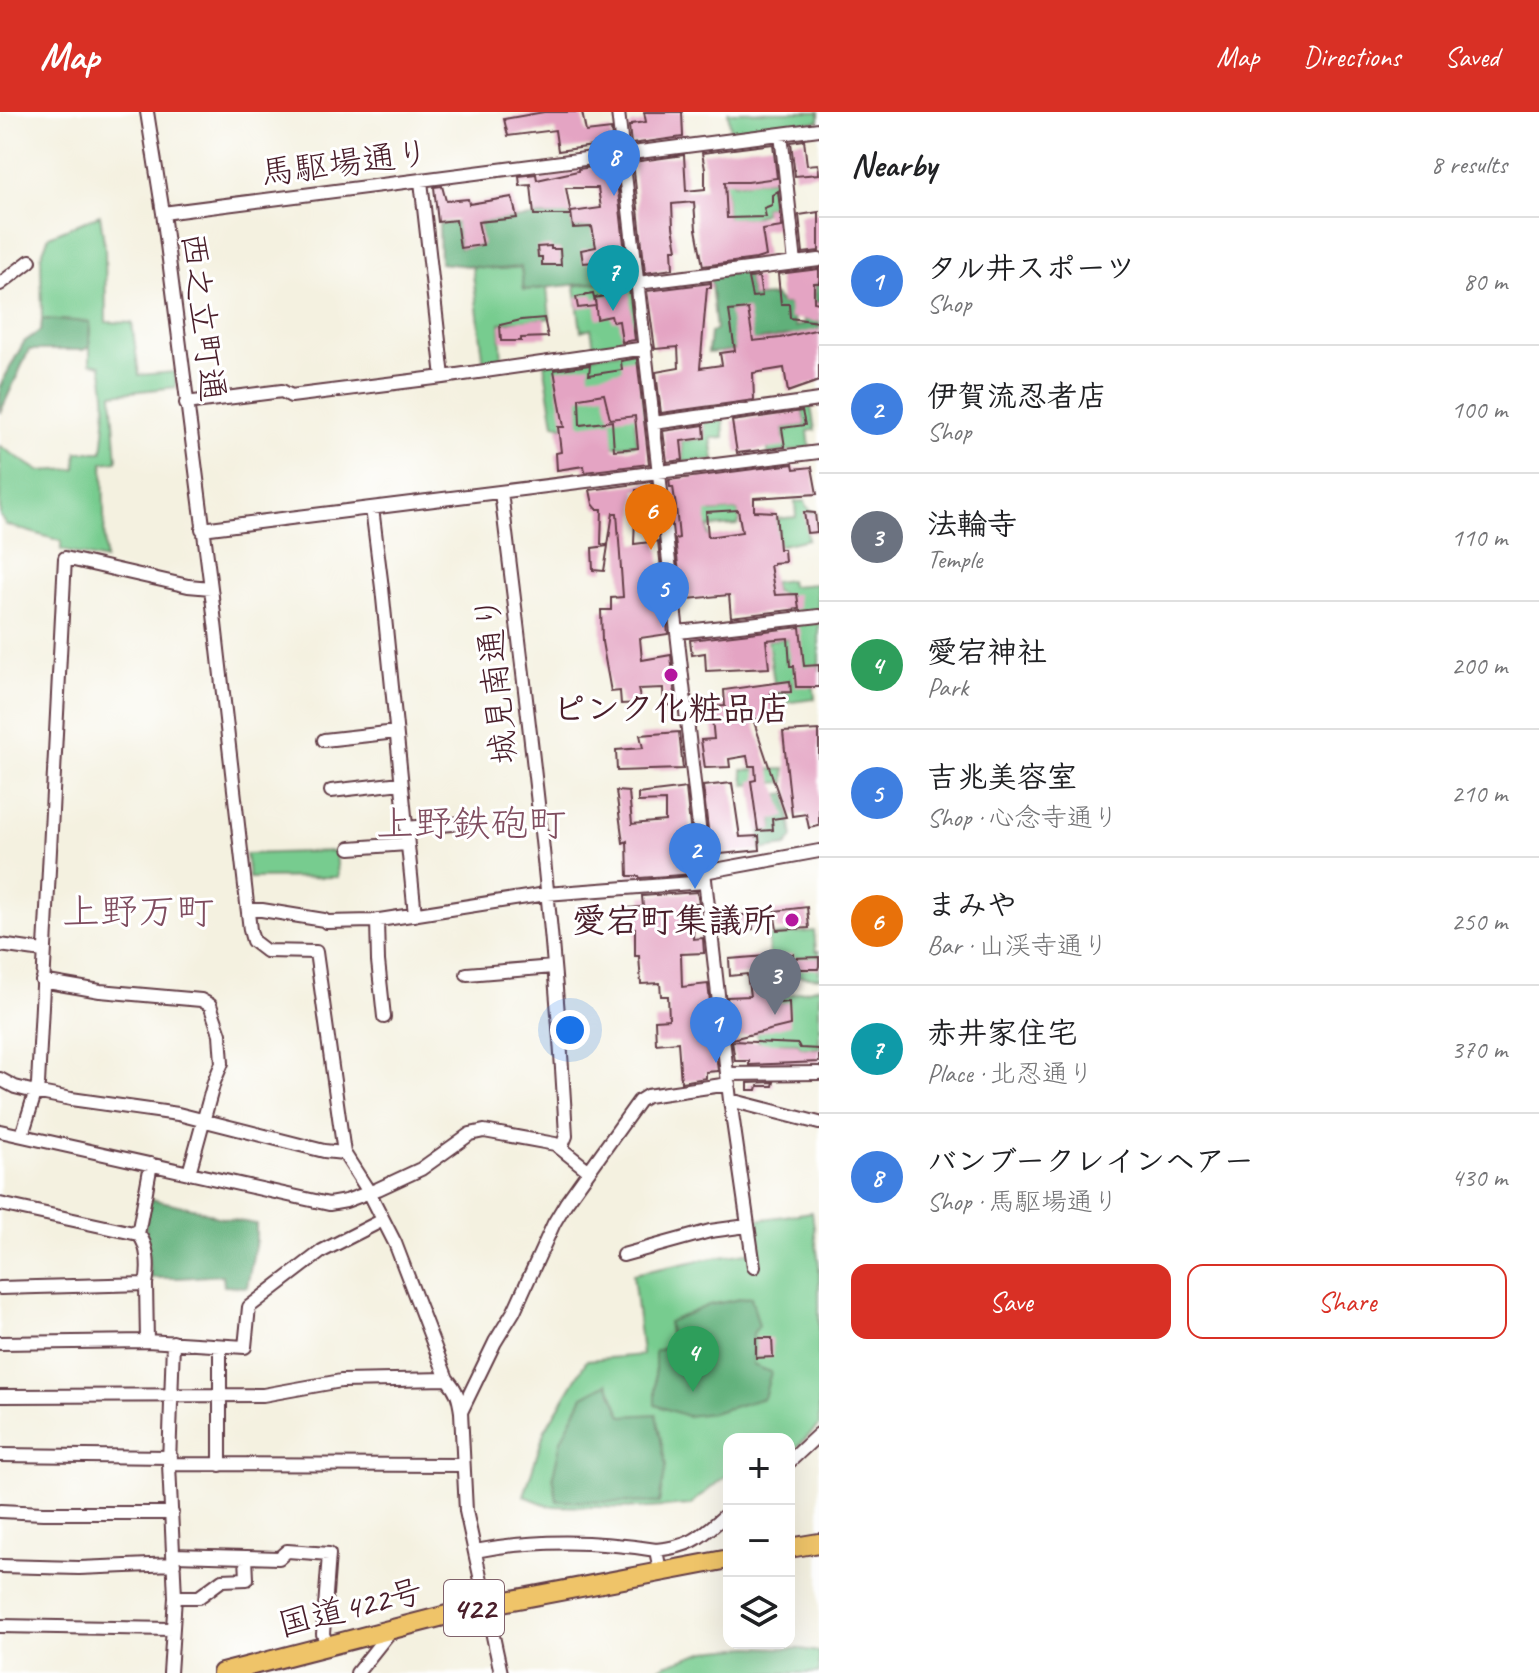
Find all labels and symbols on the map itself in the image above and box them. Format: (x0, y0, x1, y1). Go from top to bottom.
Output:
pin: 8 (588, 130, 640, 196)
street label: 馬駆場通り (258, 131, 432, 194)
street label: 西之立町通 (172, 230, 235, 404)
pin: 7 (587, 245, 639, 311)
pin: 6 (625, 484, 677, 550)
pin: 5 (637, 562, 689, 628)
street label: 城見南通り (465, 593, 526, 767)
marker: ピンク化粧品店 (662, 666, 680, 684)
place label: ピンク化粧品店 (552, 687, 790, 730)
district label: 上野鉄砲町 (376, 800, 566, 847)
pin: 2 (669, 823, 721, 889)
district label: 上野万町 (62, 888, 214, 935)
place label: 愛宕町集議所 (572, 899, 776, 942)
marker: 愛宕町集議所 (783, 911, 801, 929)
pin: 3 (749, 949, 801, 1015)
pin: 1 (690, 997, 742, 1063)
your location (550, 1010, 590, 1050)
pin: 4 (667, 1326, 719, 1392)
street label: 国道422号 (273, 1569, 427, 1646)
road number: 422 (444, 1580, 504, 1636)

